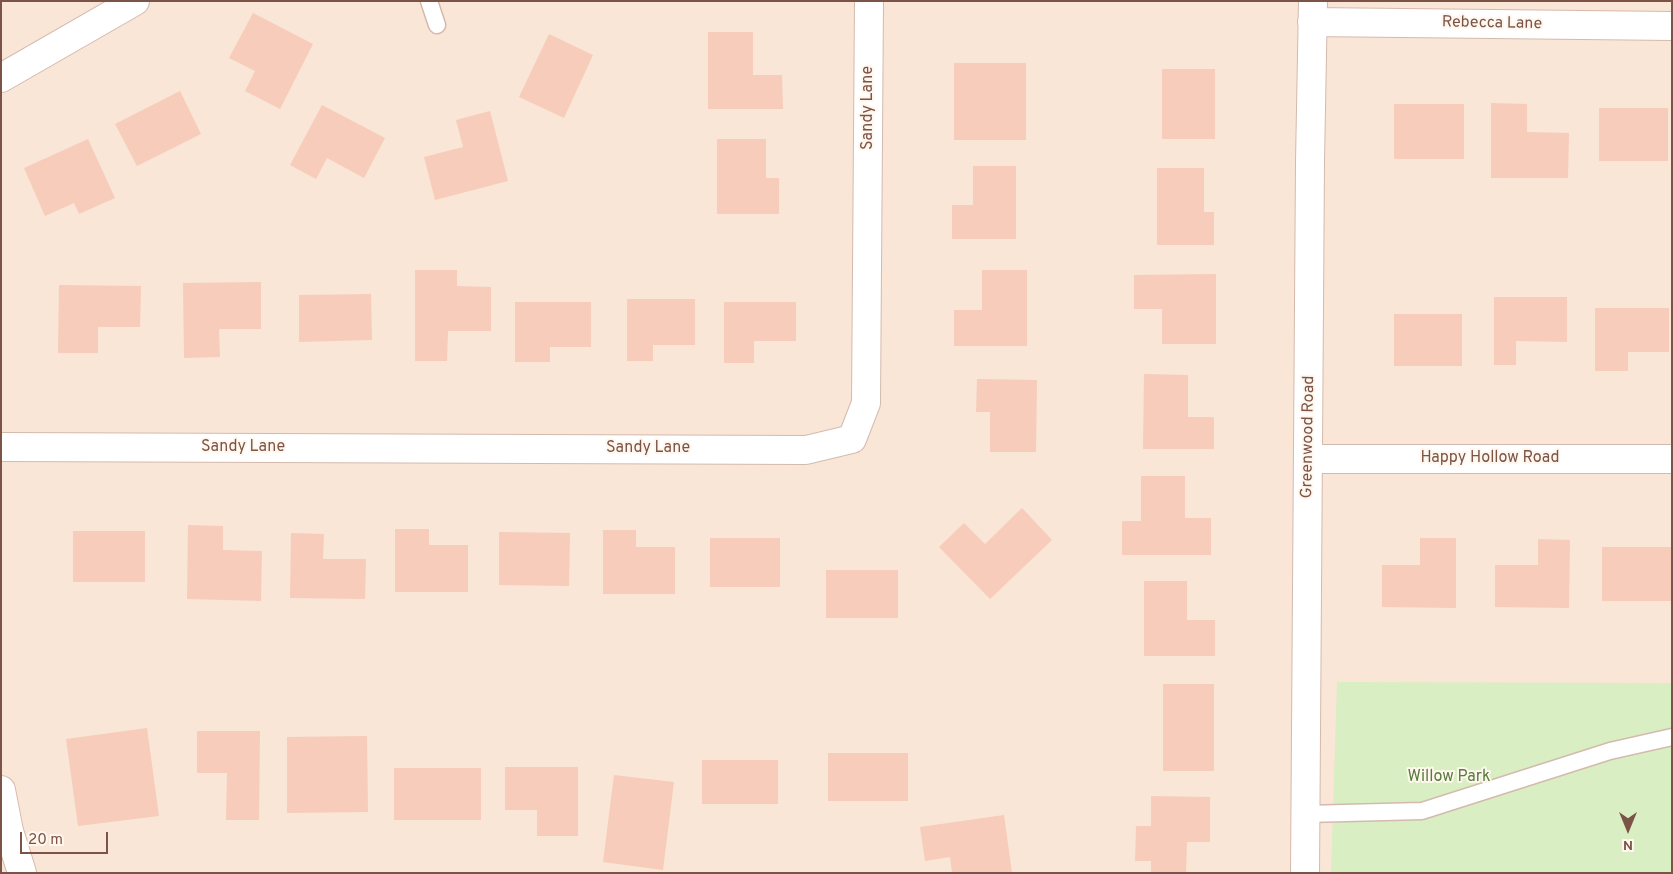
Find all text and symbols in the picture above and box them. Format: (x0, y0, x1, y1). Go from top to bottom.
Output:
street label: Rebecca Lane (1442, 14, 1542, 34)
street label: Sandy Lane (859, 66, 879, 150)
street label: Greenwood Road (1298, 375, 1320, 499)
street label: Sandy Lane (201, 438, 285, 458)
street label: Sandy Lane (606, 439, 690, 459)
street label: Happy Hollow Road (1420, 449, 1560, 469)
park label: Willow Park (1408, 768, 1490, 788)
north arrow (1603, 804, 1653, 854)
scale bar (22, 822, 110, 854)
text: 20 m (28, 831, 63, 850)
text: N (1623, 836, 1633, 853)

